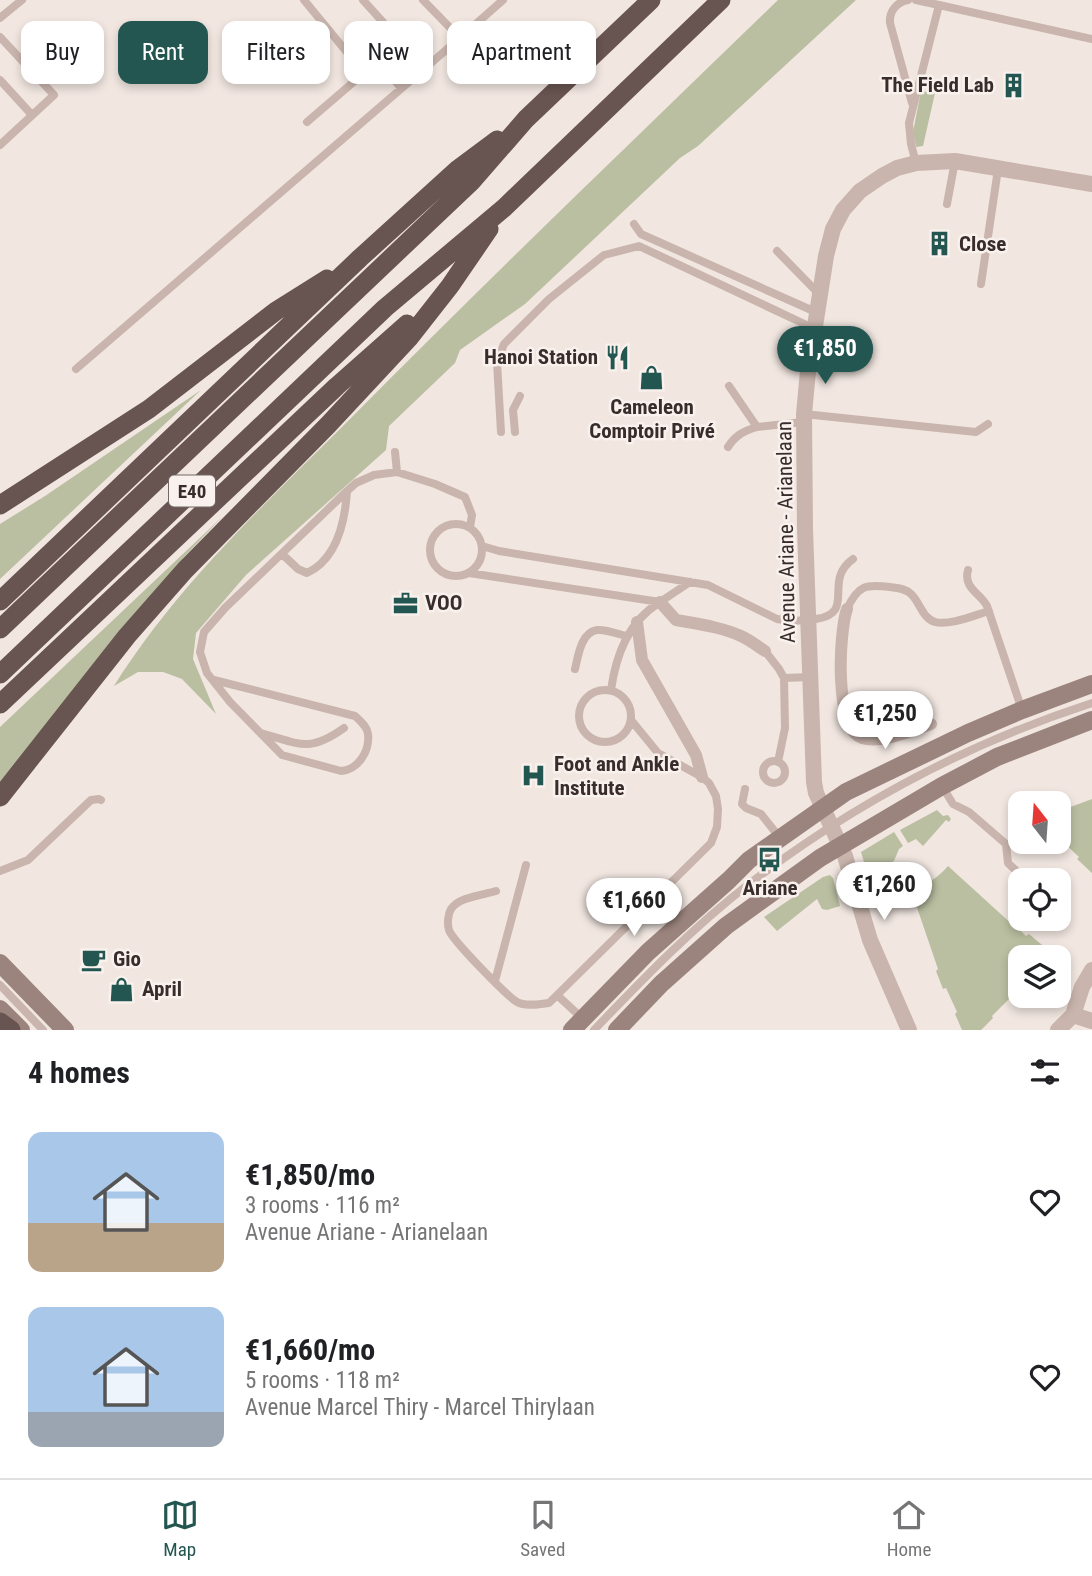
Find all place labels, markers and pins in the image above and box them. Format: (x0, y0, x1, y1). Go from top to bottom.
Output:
building icon: The Field Lab (1000, 71, 1028, 99)
place label: The Field Lab (881, 73, 994, 97)
building icon: Close (925, 230, 953, 258)
place label: Close (959, 232, 1006, 256)
pin: €1,850 (768, 326, 882, 386)
restaurant icon: Hanoi Station (604, 343, 632, 371)
place label: Hanoi Station (484, 345, 598, 369)
shop icon: Cameleon Comptoir Privé (638, 364, 666, 392)
place label: Cameleon Comptoir Privé (589, 395, 715, 443)
office icon: VOO (391, 589, 419, 617)
place label: VOO (425, 591, 462, 615)
pin: €1,250 (828, 692, 942, 751)
place label: Foot and Ankle Institute (554, 752, 679, 800)
hospital icon: Foot and Ankle Institute (520, 762, 548, 790)
bus stop icon: Ariane (756, 845, 784, 873)
pin: €1,260 (827, 862, 941, 922)
place label: Ariane (742, 876, 798, 900)
pin: €1,660 (577, 878, 691, 938)
cafe icon: Gio (79, 945, 107, 973)
place label: Gio (113, 947, 141, 971)
shop icon: April (108, 975, 136, 1003)
place label: April (142, 977, 182, 1001)

